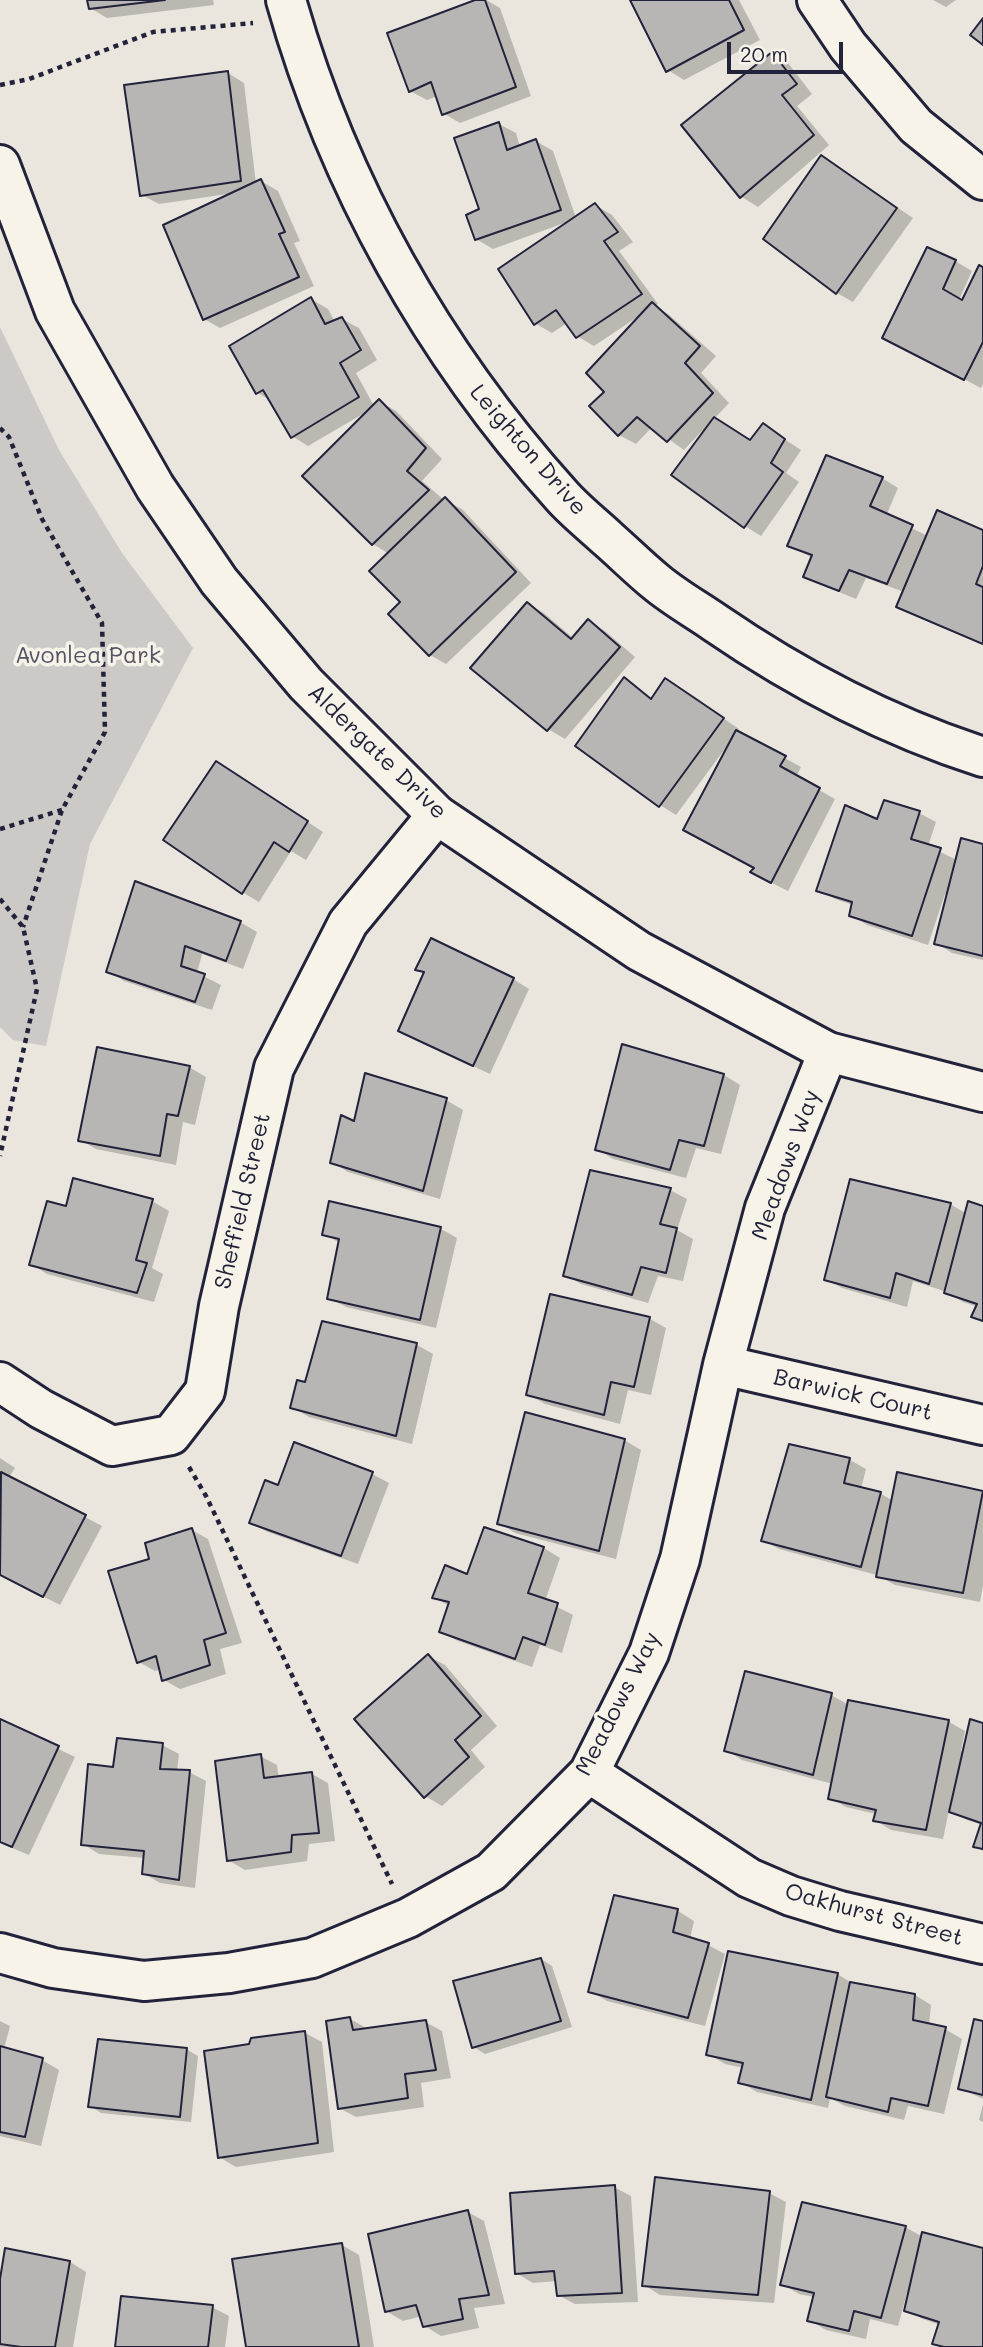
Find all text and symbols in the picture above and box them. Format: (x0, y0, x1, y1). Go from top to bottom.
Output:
scale bar (731, 28, 846, 72)
text: 20 m (740, 40, 788, 67)
street label: Leighton Drive (464, 379, 592, 521)
park label: Avonlea Park (15, 642, 161, 670)
street label: Aldergate Drive (302, 679, 452, 825)
street label: Meadows Way (746, 1086, 826, 1244)
street label: Sheffield Street (209, 1110, 277, 1292)
street label: Barwick Court (771, 1363, 935, 1427)
street label: Meadows Way (570, 1627, 666, 1781)
street label: Oakhurst Street (782, 1878, 966, 1952)

